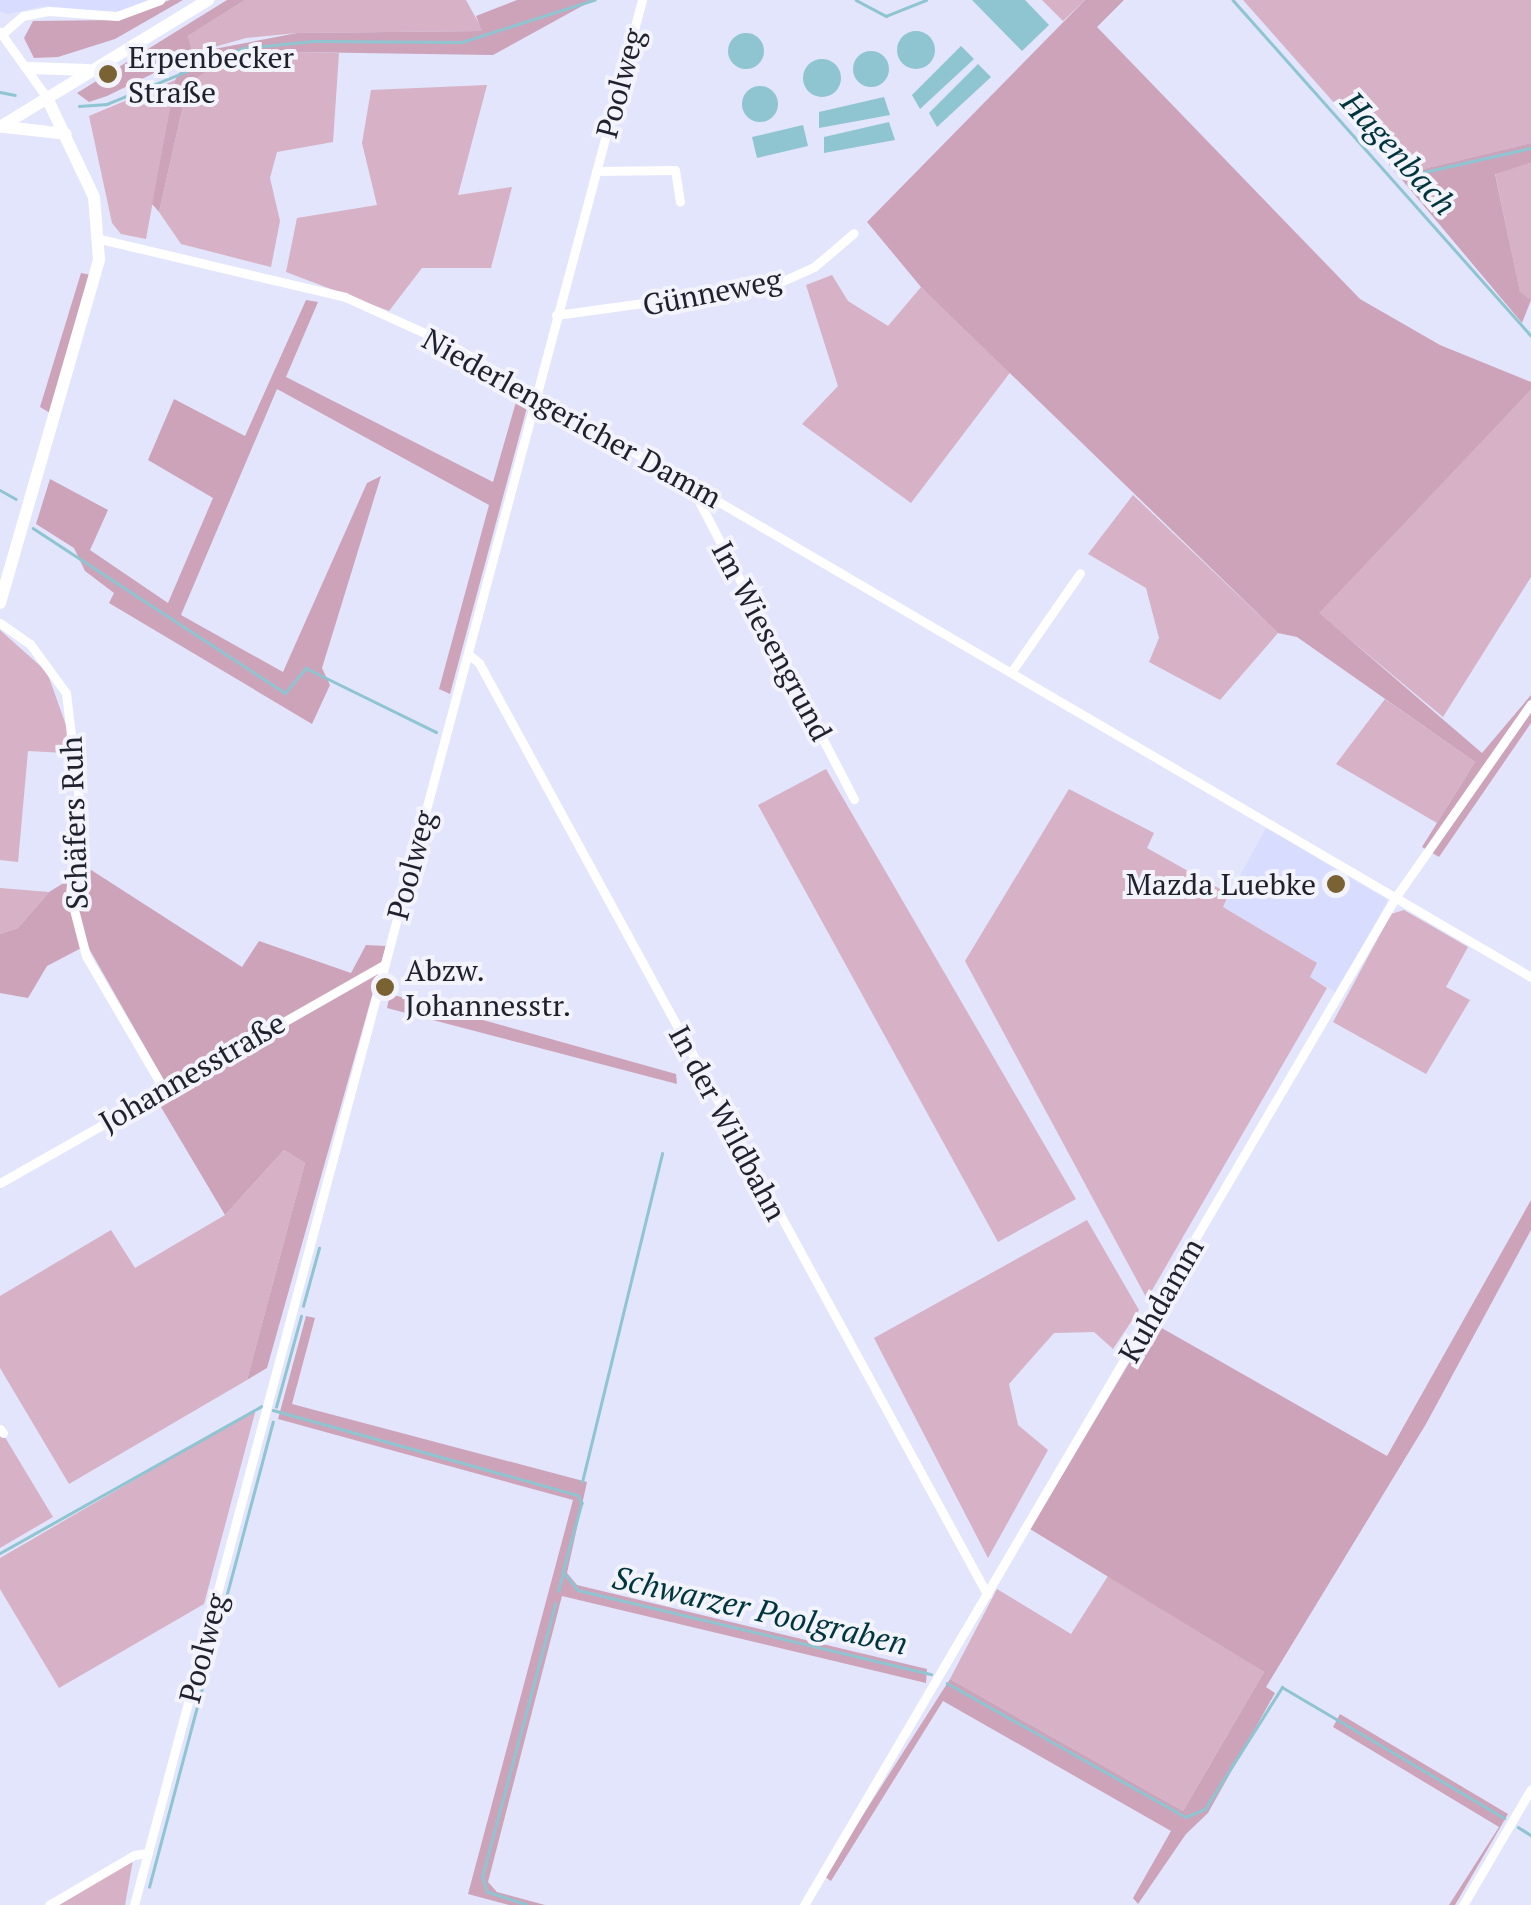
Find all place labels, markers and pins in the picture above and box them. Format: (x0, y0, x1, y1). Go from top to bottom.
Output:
place label: Erpenbecker Straße (128, 39, 294, 110)
marker: Erpenbecker Straße (97, 63, 119, 85)
place label: Mazda Luebke (1126, 866, 1316, 902)
marker: Mazda Luebke (1325, 873, 1347, 895)
place label: Abzw. Johannesstr. (405, 952, 571, 1022)
marker: Abzw. Johannesstr. (374, 976, 396, 998)

